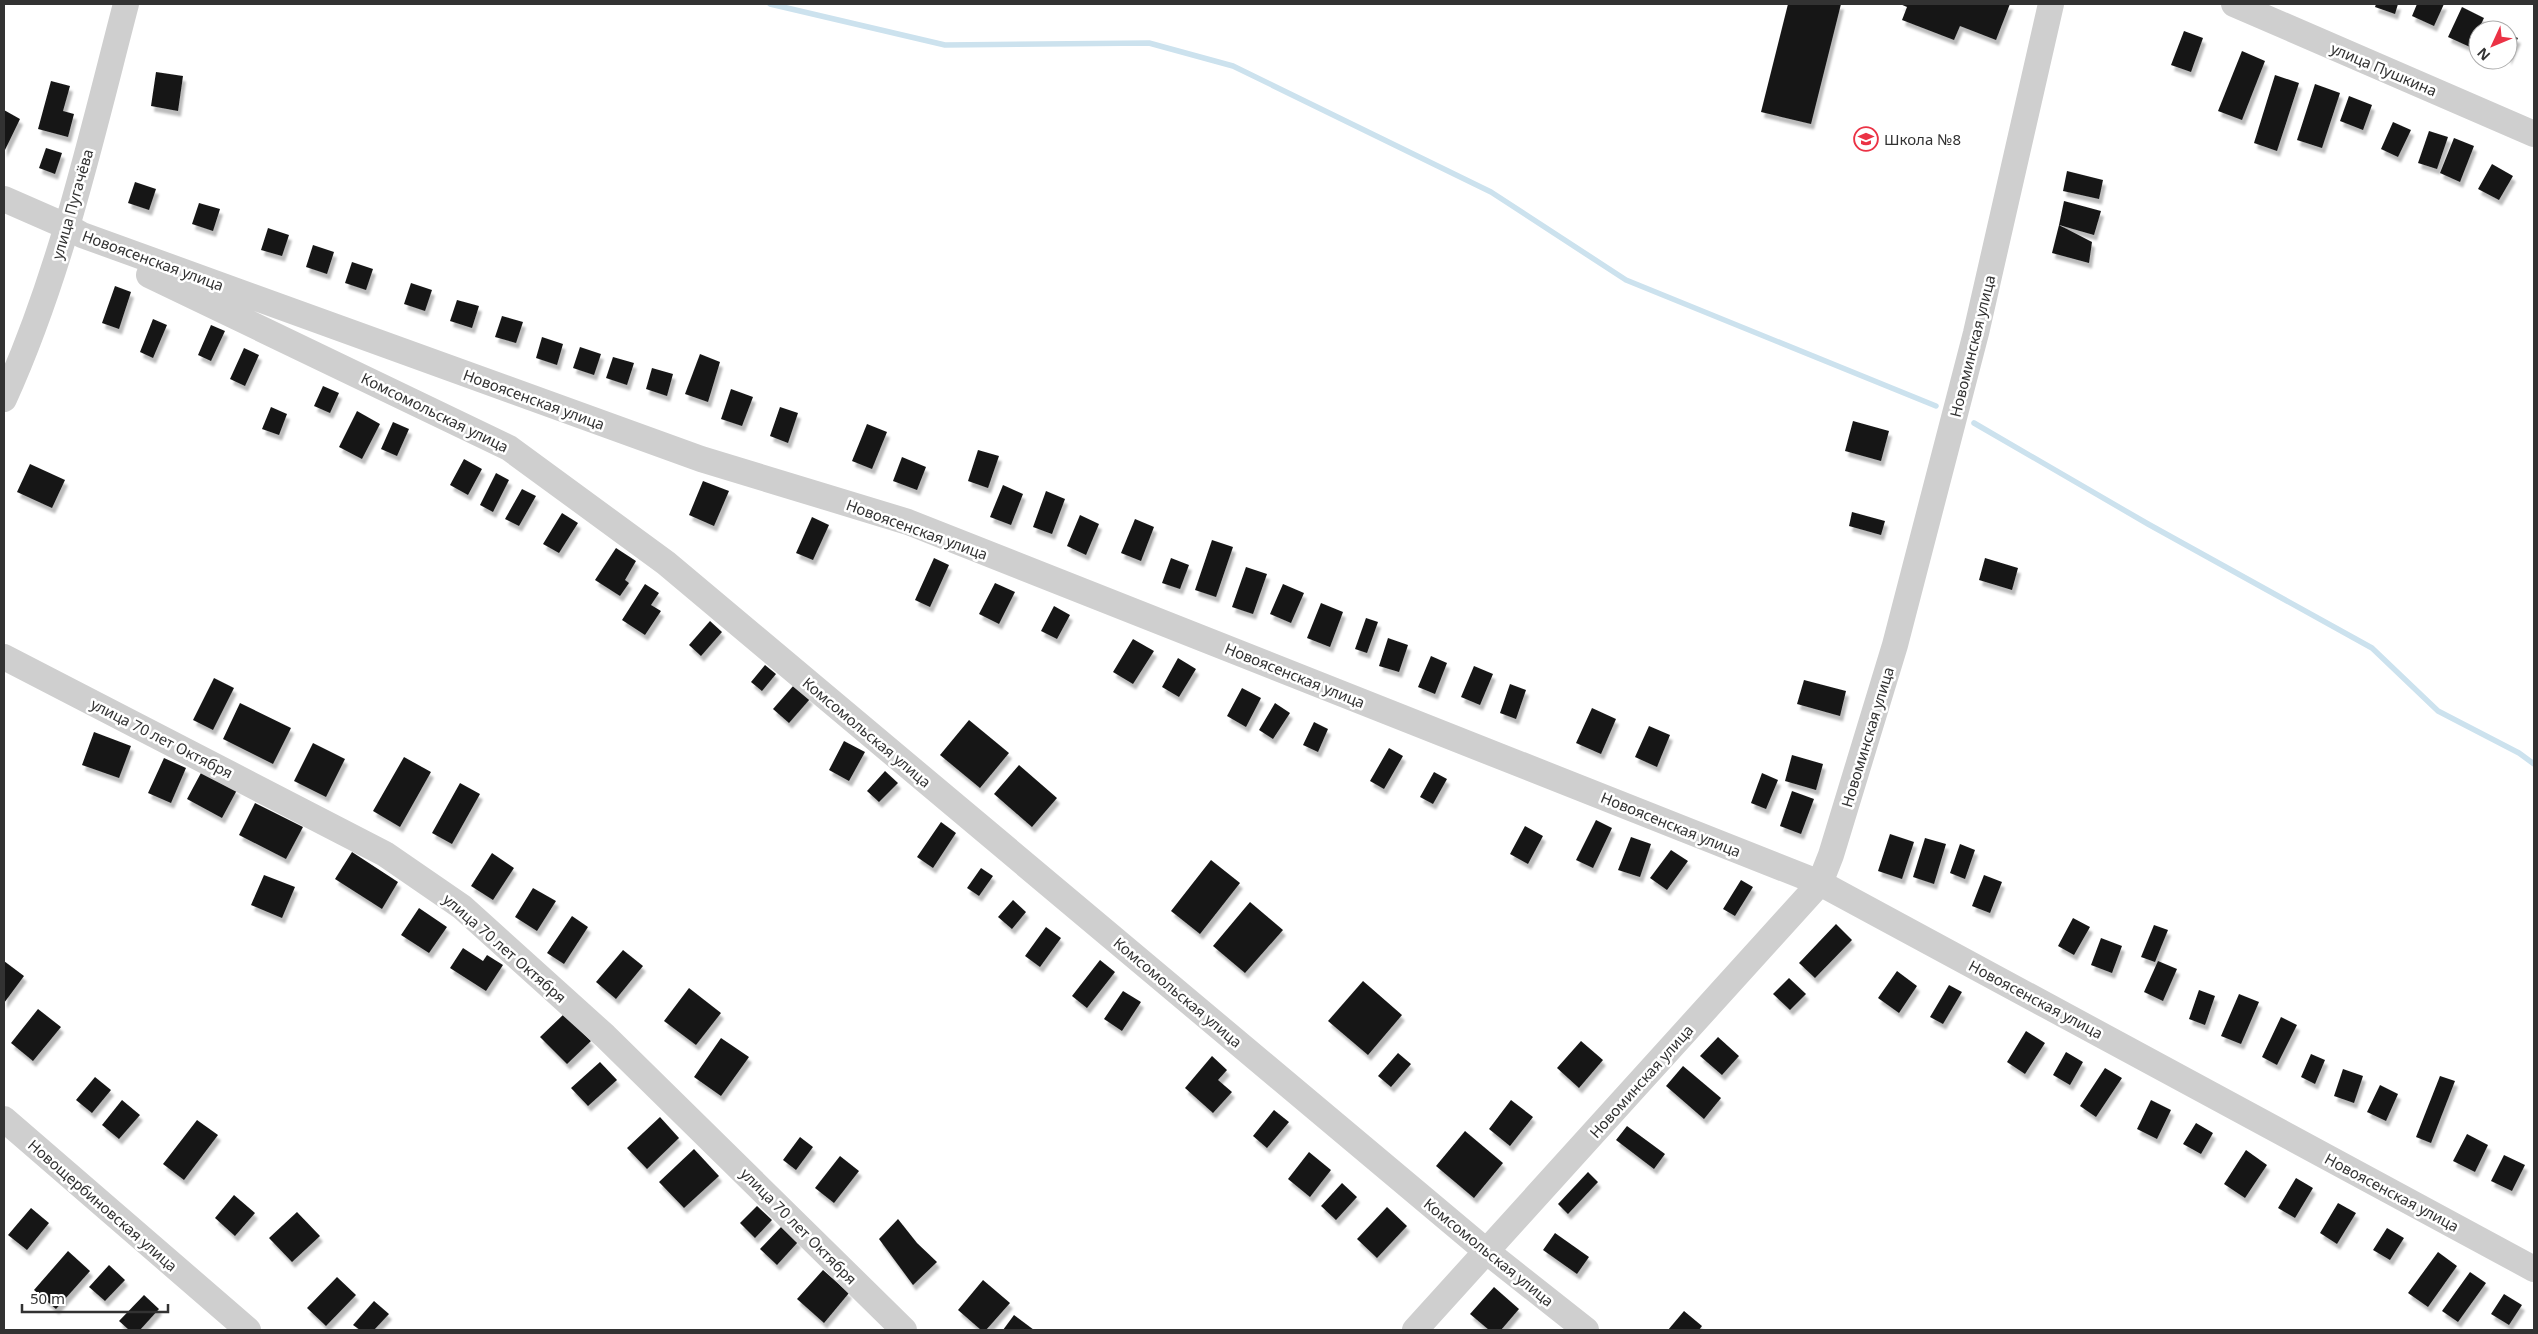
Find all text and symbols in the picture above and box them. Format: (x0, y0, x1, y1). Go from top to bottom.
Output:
north arrow (2468, 20, 2518, 70)
street label: улица Пушкина (2328, 38, 2440, 100)
text: N (2472, 44, 2494, 65)
school or university icon: Школа №8 (1853, 126, 1879, 152)
place label: Школа №8 (1884, 129, 1961, 149)
street label: улица Пугачёва (47, 147, 97, 261)
street label: Новоясенская улица (80, 225, 226, 295)
street label: Новоминская улица (1945, 273, 1999, 419)
street label: Новоясенская улица (461, 364, 607, 434)
street label: Комсомольская улица (358, 368, 512, 456)
street label: Новоясенская улица (844, 494, 990, 564)
street label: Новоясенская улица (1222, 638, 1368, 712)
street label: Новоминская улица (1836, 664, 1898, 810)
street label: Комсомольская улица (799, 672, 935, 792)
street label: улица 70 лет Октября (88, 693, 236, 783)
street label: Новоясенская улица (1598, 787, 1744, 861)
street label: улица 70 лет Октября (439, 889, 571, 1007)
street label: Комсомольская улица (1110, 932, 1246, 1052)
street label: Новоясенская улица (1965, 955, 2107, 1043)
street label: Новоминская улица (1585, 1020, 1697, 1142)
street label: Новощербиновская улица (24, 1135, 182, 1275)
street label: Новоясенская улица (2321, 1148, 2463, 1236)
street label: улица 70 лет Октября (736, 1163, 862, 1289)
street label: Комсомольская улица (1420, 1193, 1558, 1311)
scale bar (22, 1282, 169, 1314)
text: 50 m (30, 1288, 65, 1308)

